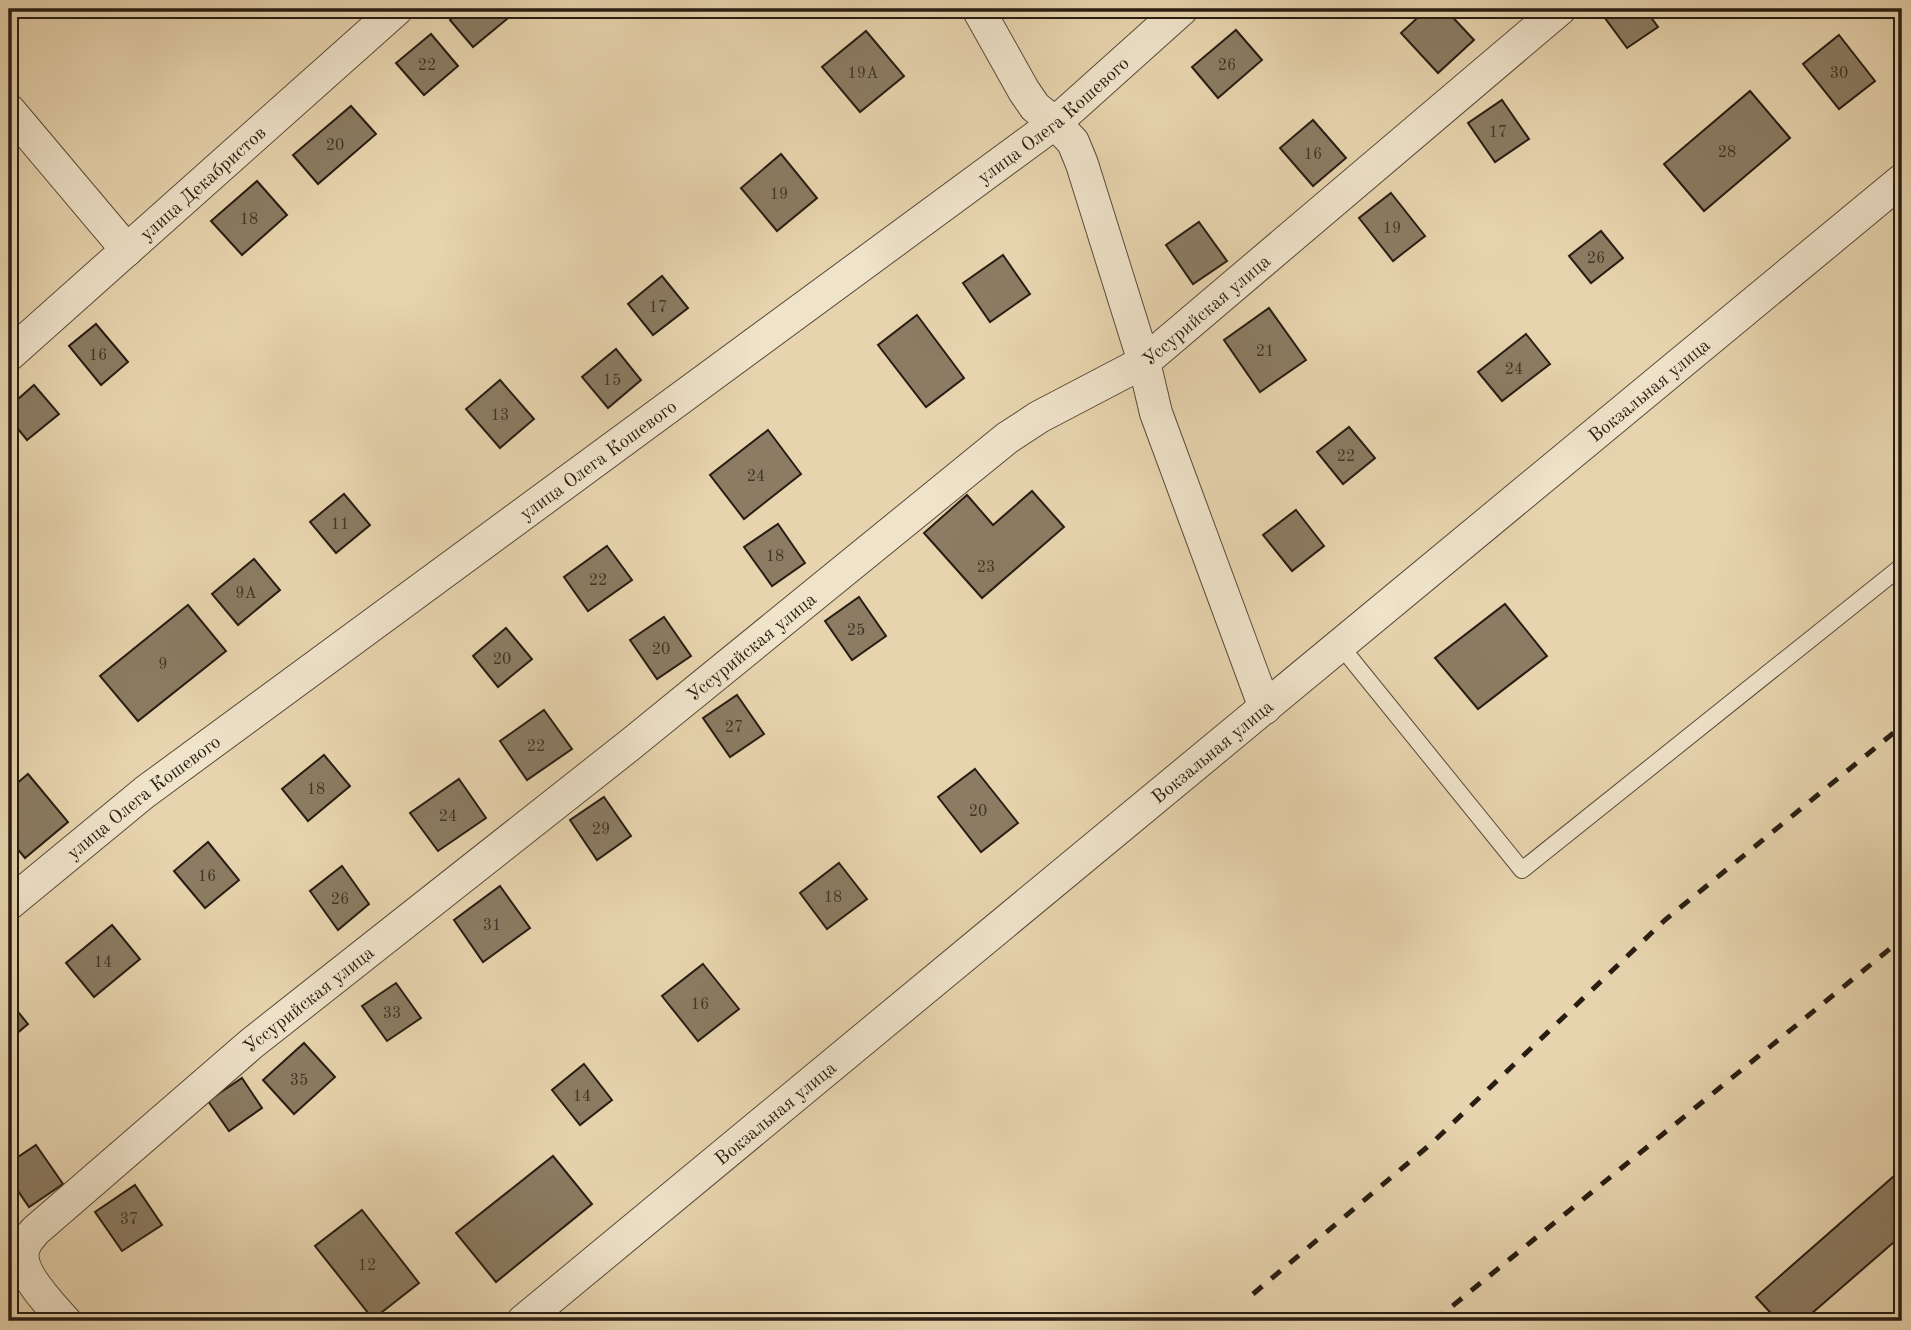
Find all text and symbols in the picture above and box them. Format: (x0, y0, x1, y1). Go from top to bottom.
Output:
street label: улица Олега Кошевого (975, 54, 1134, 188)
house number: 22 (418, 58, 436, 74)
house number: 26 (1218, 58, 1236, 74)
house number: 19А (848, 66, 878, 82)
house number: 30 (1830, 66, 1848, 82)
street label: улица Декабристов (138, 124, 270, 245)
house number: 17 (1489, 125, 1507, 141)
house number: 20 (326, 138, 344, 154)
house number: 28 (1718, 145, 1736, 161)
house number: 16 (1304, 147, 1322, 163)
house number: 19 (770, 187, 788, 203)
house number: 18 (240, 212, 258, 228)
house number: 19 (1383, 221, 1401, 237)
house number: 26 (1587, 251, 1605, 267)
street label: Уссурийская улица (1140, 252, 1275, 370)
house number: 17 (649, 300, 667, 316)
street label: Вокзальная улица (1586, 336, 1715, 447)
house number: 21 (1256, 344, 1274, 360)
house number: 16 (89, 348, 107, 364)
house number: 24 (1505, 362, 1523, 378)
house number: 15 (603, 373, 621, 389)
street label: улица Олега Кошевого (517, 398, 681, 525)
house number: 13 (491, 408, 509, 424)
house number: 22 (1337, 449, 1355, 465)
house number: 24 (747, 469, 765, 485)
house number: 11 (331, 517, 349, 533)
house number: 18 (766, 549, 784, 565)
house number: 23 (977, 560, 995, 576)
house number: 22 (589, 573, 607, 589)
house number: 9А (235, 586, 257, 602)
street label: Уссурийская улица (684, 590, 821, 706)
house number: 25 (847, 623, 865, 639)
house number: 20 (652, 642, 670, 658)
house number: 20 (493, 652, 511, 668)
house number: 9 (158, 657, 168, 673)
street label: Вокзальная улица (1149, 697, 1278, 808)
house number: 27 (725, 720, 743, 736)
street label: улица Олега Кошевого (64, 733, 225, 864)
house number: 22 (527, 739, 545, 755)
house number: 18 (307, 782, 325, 798)
house number: 20 (969, 804, 987, 820)
house number: 24 (439, 809, 457, 825)
house number: 29 (592, 822, 610, 838)
house number: 16 (198, 869, 216, 885)
house number: 18 (824, 890, 842, 906)
house number: 26 (331, 892, 349, 908)
house number: 31 (483, 918, 501, 934)
street label: Уссурийская улица (241, 943, 379, 1058)
house number: 14 (94, 955, 112, 971)
house number: 16 (691, 997, 709, 1013)
house number: 33 (383, 1006, 401, 1022)
street label: Вокзальная улица (712, 1059, 841, 1170)
house number: 35 (290, 1073, 308, 1089)
house number: 14 (573, 1089, 591, 1105)
house number: 37 (120, 1212, 138, 1228)
house number: 12 (358, 1258, 376, 1274)

